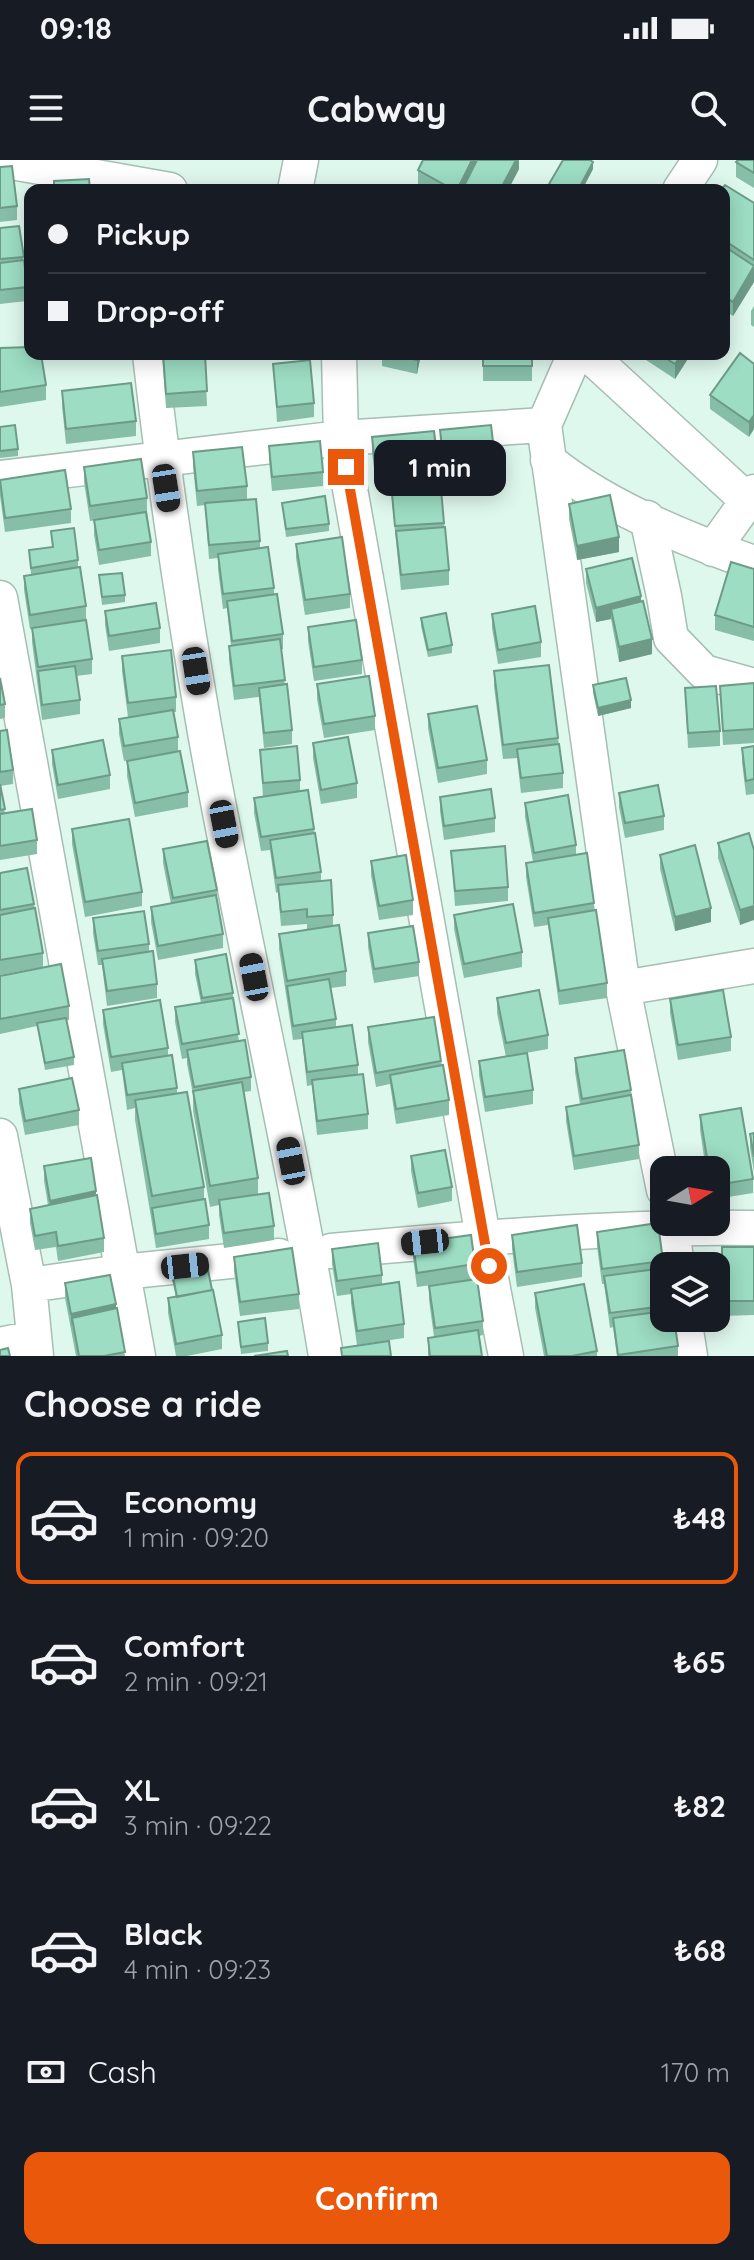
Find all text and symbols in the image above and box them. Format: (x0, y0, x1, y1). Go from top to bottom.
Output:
text: 09:18 (40, 9, 112, 47)
icon: menu (24, 86, 68, 130)
text: Cabway (307, 86, 447, 131)
icon: search (686, 86, 730, 130)
text: Pickup (96, 215, 190, 253)
text: Drop-off (96, 292, 224, 330)
callout: 1 min (374, 439, 506, 495)
route end (328, 449, 364, 485)
text: 1 min (409, 451, 472, 484)
car (150, 462, 182, 514)
car (180, 645, 212, 697)
car (208, 798, 240, 850)
car (238, 951, 270, 1003)
car (275, 1135, 307, 1187)
north arrow (650, 1156, 730, 1236)
map controls (650, 1156, 730, 1332)
car (400, 1228, 450, 1256)
route start (471, 1248, 507, 1284)
car (160, 1252, 210, 1280)
button: layers (650, 1252, 730, 1332)
text: Choose a ride (24, 1381, 262, 1426)
icon: car (28, 1482, 100, 1554)
text: Economy (124, 1483, 257, 1521)
text: ₺48 (673, 1499, 726, 1537)
text: 1 min · 09:20 (124, 1521, 269, 1554)
icon: car (28, 1626, 100, 1698)
text: Comfort (124, 1627, 245, 1665)
text: ₺65 (673, 1643, 726, 1681)
text: 2 min · 09:21 (124, 1665, 268, 1698)
icon: car (28, 1770, 100, 1842)
text: XL (124, 1771, 161, 1809)
text: ₺82 (674, 1787, 726, 1825)
text: 3 min · 09:22 (124, 1809, 272, 1842)
icon: car (28, 1914, 100, 1986)
text: Black (124, 1915, 203, 1953)
text: ₺68 (674, 1931, 726, 1969)
text: 4 min · 09:23 (124, 1953, 271, 1986)
icon: cash (24, 2050, 68, 2094)
text: Cash (88, 2053, 157, 2091)
text: 170 m (661, 2056, 730, 2089)
button: Confirm (24, 2152, 730, 2244)

